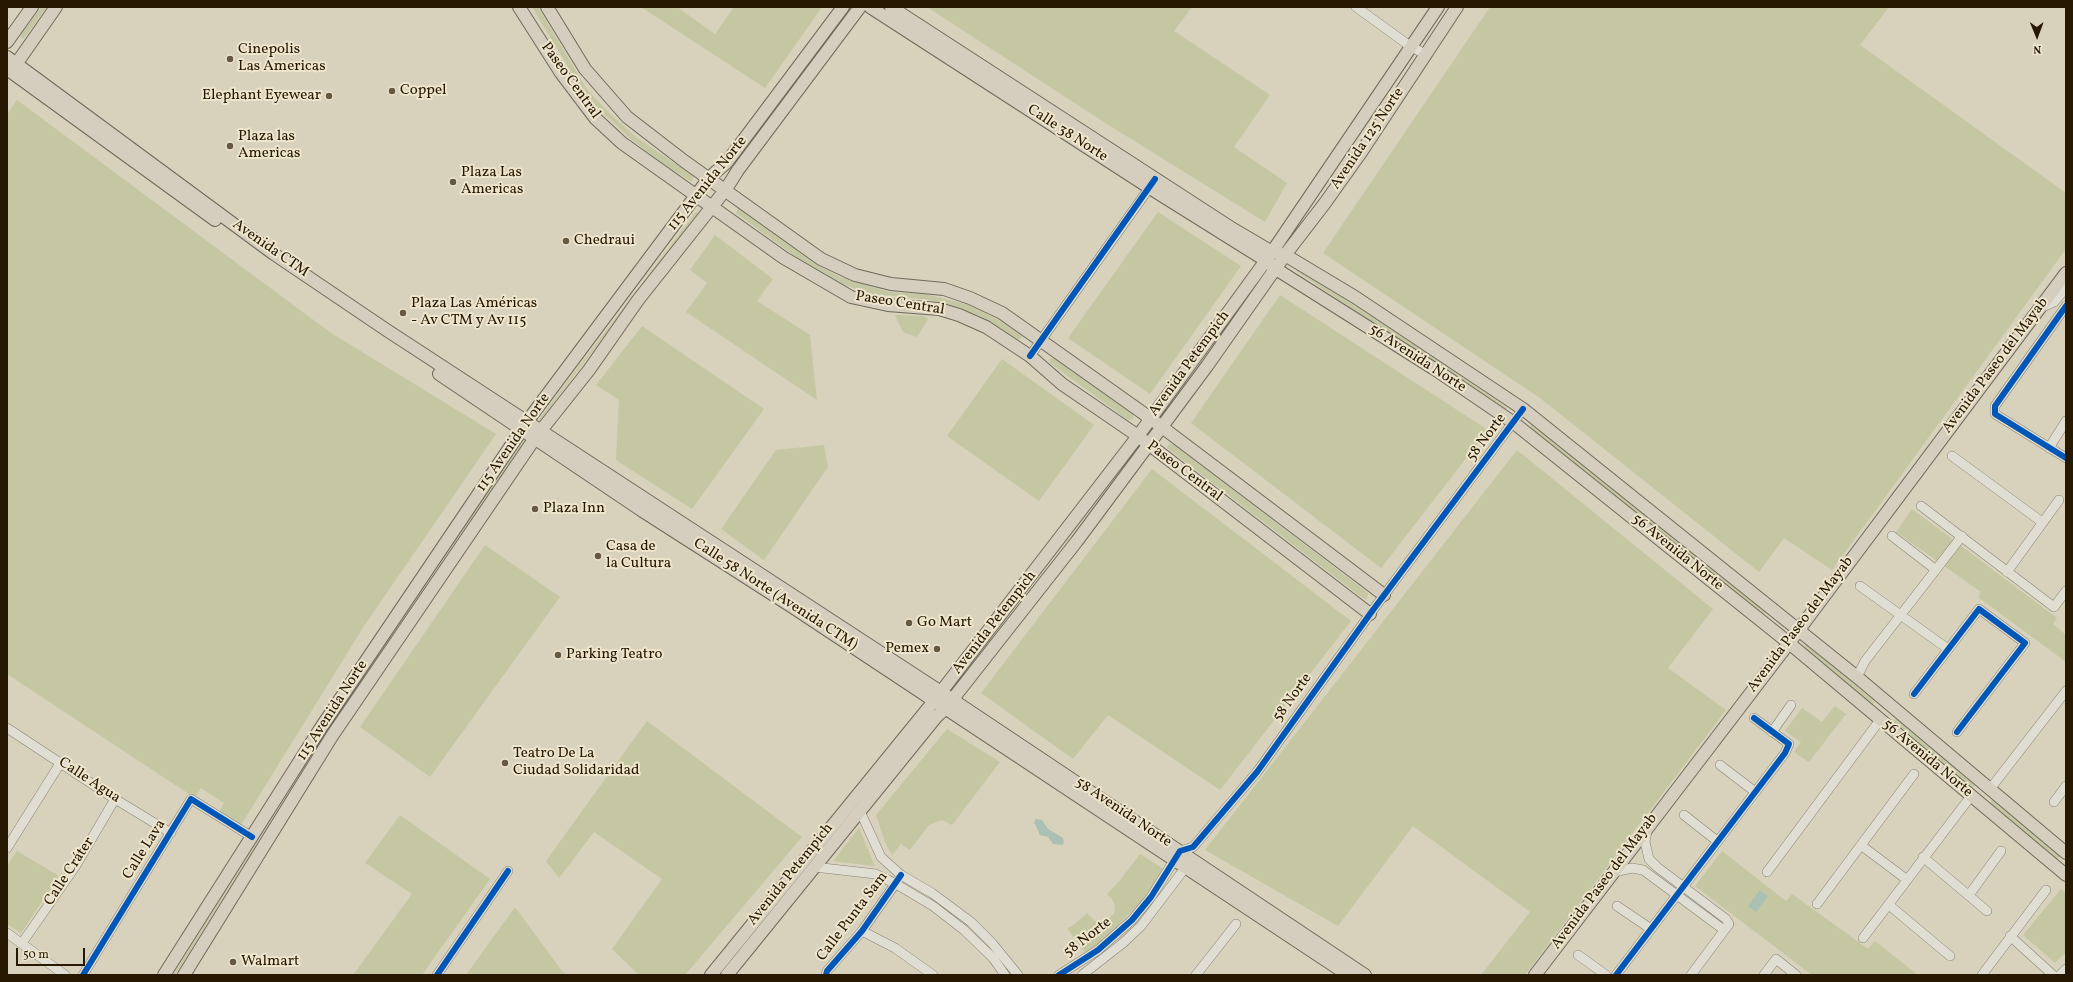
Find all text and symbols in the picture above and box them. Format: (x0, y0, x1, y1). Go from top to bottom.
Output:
north arrow (2017, 16, 2057, 56)
street label: Paseo Central (536, 39, 604, 123)
place label: Cinepolis Las Americas (238, 41, 326, 76)
text: N (2033, 41, 2041, 56)
marker: Cinepolis Las Americas (225, 54, 235, 64)
place label: Coppel (400, 82, 447, 100)
street label: Avenida 125 Norte (1327, 85, 1409, 193)
marker: Coppel (387, 86, 397, 96)
place label: Elephant Eyewear (202, 87, 321, 105)
marker: Elephant Eyewear (324, 91, 334, 101)
street label: Calle 38 Norte (1023, 101, 1111, 167)
place label: Plaza las Americas (238, 128, 300, 163)
street label: 115 Avenida Norte (664, 133, 752, 235)
marker: Plaza las Americas (225, 141, 235, 151)
place label: Plaza Las Americas (461, 164, 523, 199)
marker: Plaza Las Americas (448, 177, 458, 187)
street label: Avenida CTM (228, 216, 312, 282)
place label: Chedraui (574, 232, 635, 250)
marker: Chedraui (561, 236, 571, 246)
street label: Paseo Central (854, 288, 946, 320)
place label: Plaza Las Américas - Av CTM y Av 115 (411, 295, 537, 330)
street label: Avenida Paseo del Mayab (1939, 295, 2053, 437)
marker: Plaza Las Américas - Av CTM y Av 115 (398, 308, 408, 318)
street label: Avenida Petempich (1146, 308, 1234, 420)
street label: 56 Avenida Norte (1365, 321, 1469, 397)
street label: 115 Avenida Norte (473, 390, 555, 496)
street label: 58 Norte (1463, 410, 1511, 466)
street label: Paseo Central (1143, 438, 1225, 506)
place label: Plaza Inn (543, 500, 605, 518)
marker: Plaza Inn (530, 504, 540, 514)
street label: 56 Avenida Norte (1628, 511, 1726, 595)
street label: Calle 58 Norte (Avenida CTM) (689, 535, 861, 655)
place label: Casa de la Cultura (606, 538, 671, 573)
marker: Casa de la Cultura (593, 551, 603, 561)
street label: Avenida Paseo del Mayab (1744, 554, 1858, 696)
street label: Avenida Petempich (949, 568, 1041, 678)
place label: Go Mart (917, 614, 972, 632)
marker: Go Mart (904, 618, 914, 628)
place label: Pemex (885, 640, 929, 658)
marker: Pemex (932, 644, 942, 654)
place label: Parking Teatro (566, 646, 662, 664)
marker: Parking Teatro (553, 650, 563, 660)
street label: 115 Avenida Norte (294, 657, 372, 765)
street label: 58 Norte (1269, 670, 1317, 726)
street label: 56 Avenida Norte (1878, 716, 1976, 802)
place label: Teatro De La Ciudad Solidaridad (513, 745, 639, 780)
street label: Calle Agua (55, 754, 123, 808)
marker: Teatro De La Ciudad Solidaridad (500, 758, 510, 768)
street label: 58 Avenida Norte (1071, 774, 1175, 852)
street label: Avenida Paseo del Mayab (1548, 811, 1662, 953)
street label: Calle Lava (120, 817, 170, 883)
street label: Avenida Petempich (744, 820, 838, 930)
street label: Calle Cráter (41, 834, 99, 910)
street label: Calle Punta Sam (814, 869, 892, 965)
street label: 58 Norte (1060, 914, 1116, 962)
scale bar (18, 940, 87, 966)
text: 50 m (23, 947, 49, 963)
place label: Walmart (241, 953, 299, 971)
marker: Walmart (228, 957, 238, 967)

